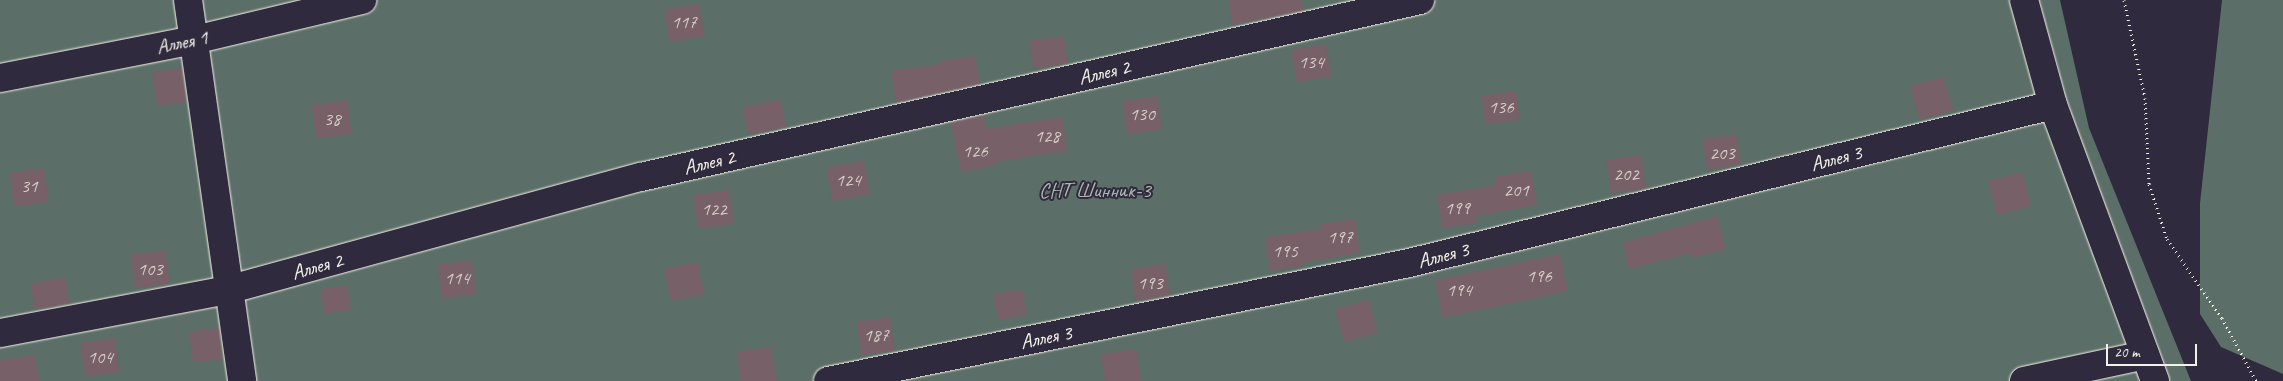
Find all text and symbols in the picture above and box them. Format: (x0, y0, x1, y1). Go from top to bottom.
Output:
house number: 117 (671, 12, 697, 34)
street label: Аллея 1 (154, 24, 210, 60)
house number: 134 (1298, 52, 1324, 74)
street label: Аллея 2 (1076, 54, 1132, 90)
house number: 136 (1488, 97, 1514, 119)
house number: 130 (1129, 104, 1155, 126)
house number: 38 (323, 109, 341, 131)
house number: 128 (1034, 126, 1060, 148)
street label: Аллея 3 (1808, 139, 1864, 177)
house number: 126 (962, 141, 988, 163)
house number: 203 (1709, 143, 1735, 165)
street label: Аллея 2 (681, 144, 737, 180)
house number: 202 (1613, 164, 1639, 186)
house number: 124 (835, 170, 861, 192)
house number: 31 (20, 176, 38, 198)
park label: СНТ Шинник-3 (1039, 177, 1151, 203)
house number: 201 (1503, 180, 1529, 202)
house number: 199 (1444, 198, 1470, 220)
house number: 122 (701, 199, 727, 221)
house number: 197 (1327, 227, 1353, 249)
street label: Аллея 3 (1415, 236, 1471, 274)
house number: 195 (1272, 241, 1298, 263)
street label: Аллея 2 (289, 247, 345, 285)
house number: 103 (137, 259, 163, 281)
house number: 196 (1526, 266, 1552, 288)
house number: 114 (444, 268, 470, 290)
house number: 193 (1137, 273, 1163, 295)
house number: 194 (1446, 280, 1472, 302)
street label: Аллея 3 (1018, 320, 1074, 354)
house number: 187 (863, 325, 889, 347)
scale bar (2108, 334, 2199, 366)
text: 20 m (2114, 343, 2140, 362)
house number: 104 (87, 347, 113, 369)

